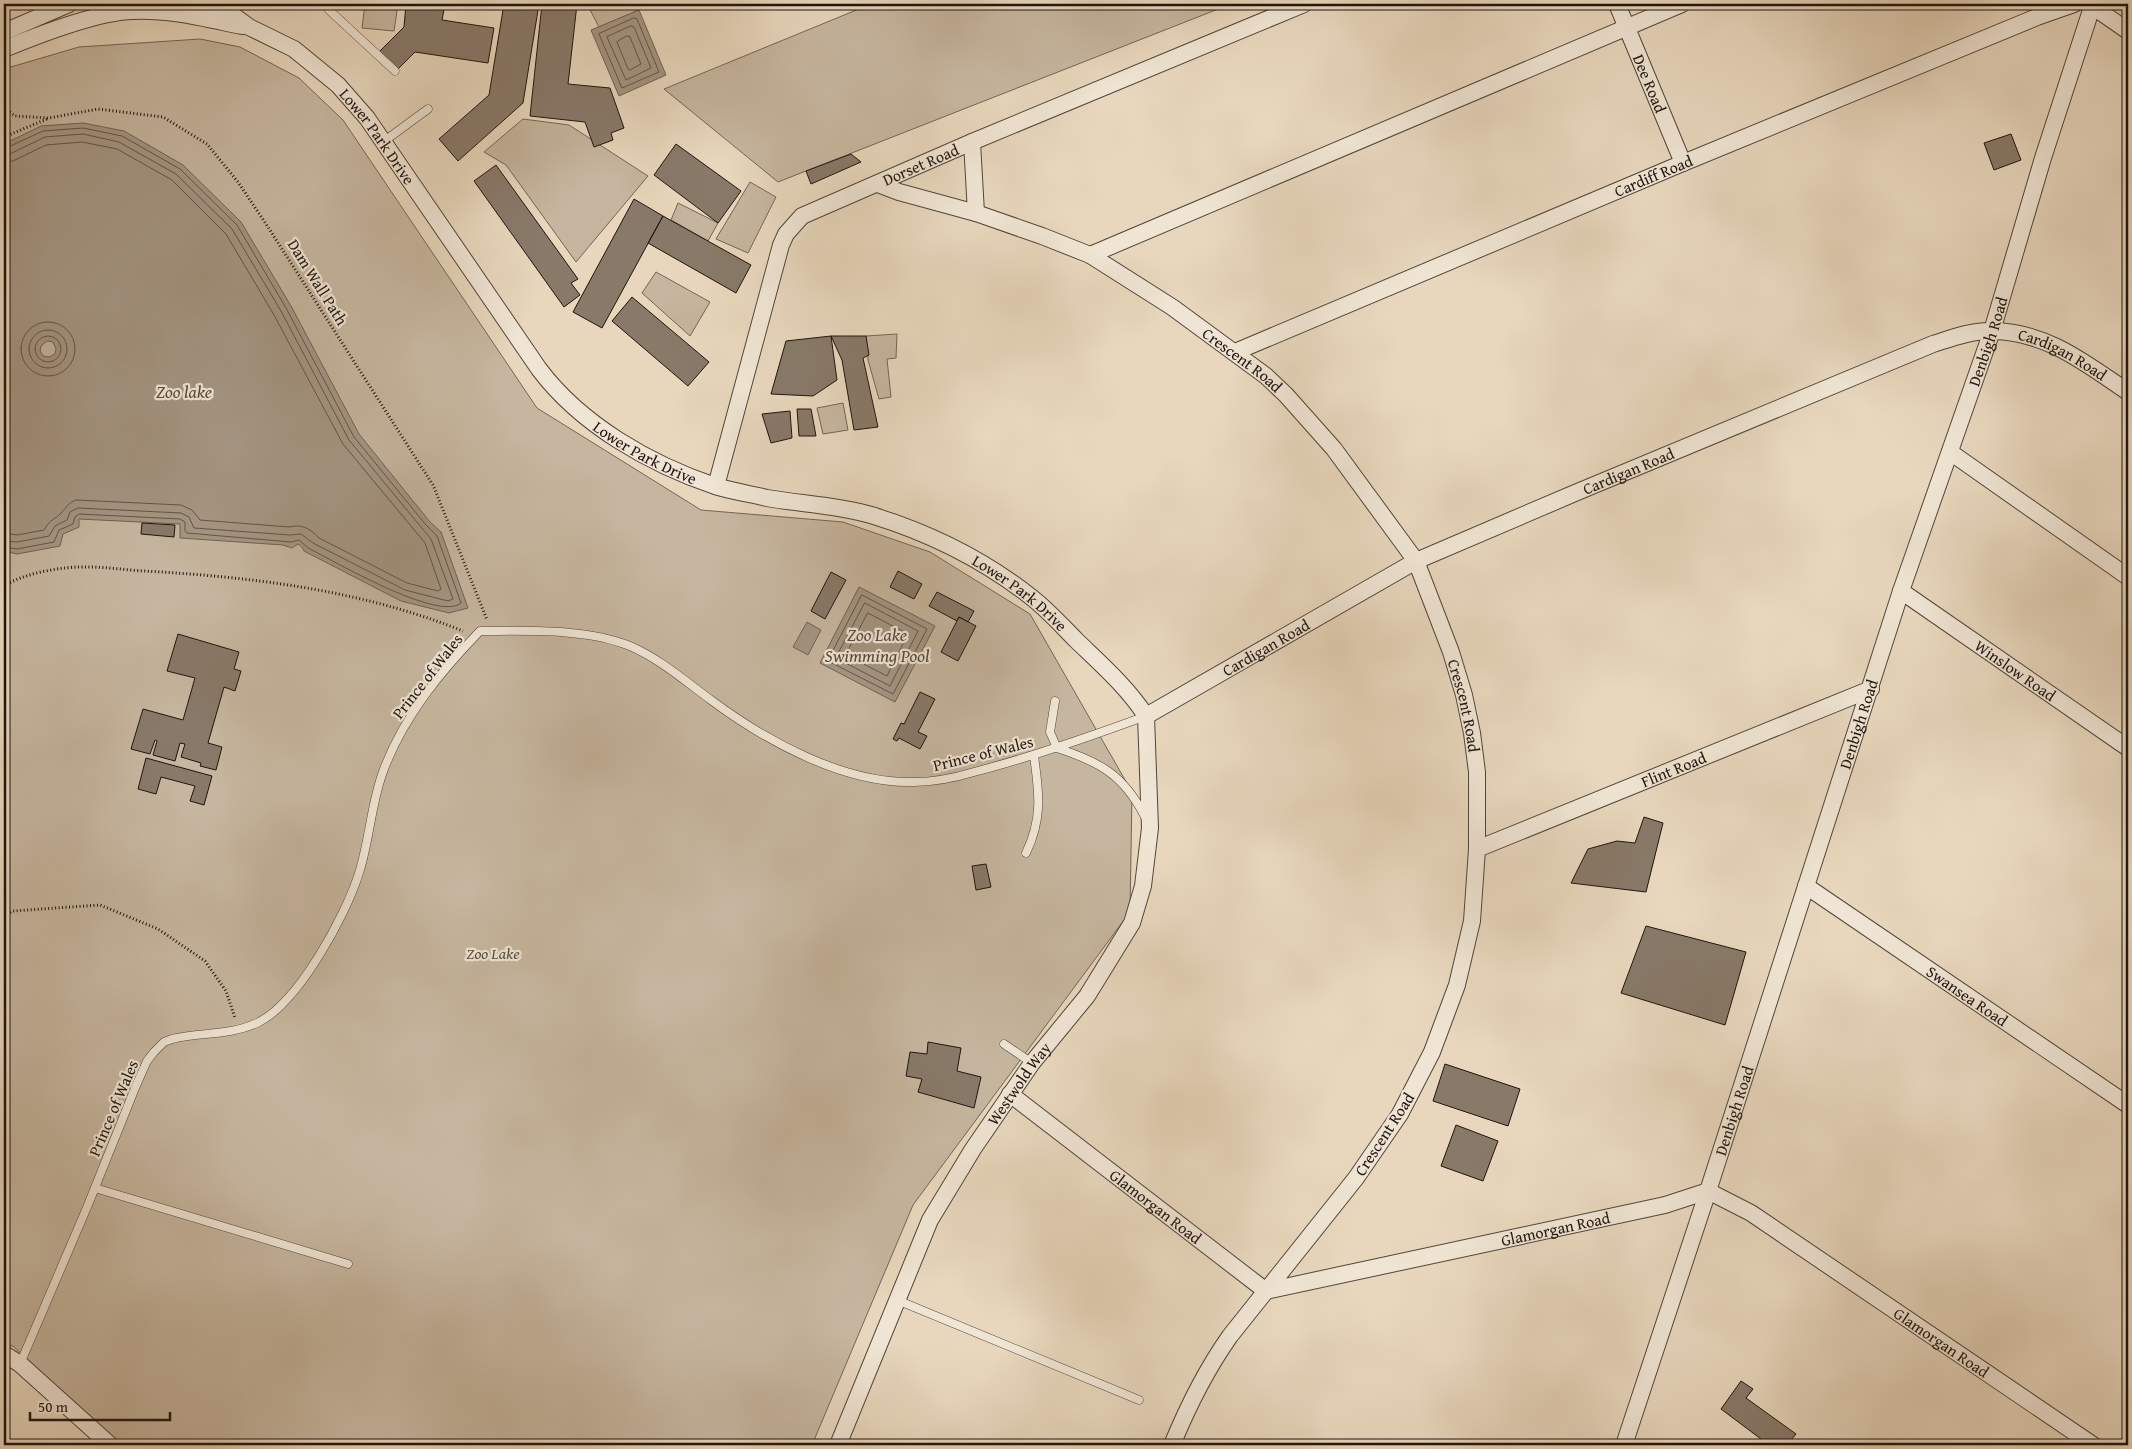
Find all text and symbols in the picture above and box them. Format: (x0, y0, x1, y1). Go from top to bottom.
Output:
street label: Dee Road (1627, 50, 1673, 117)
street label: Lower Park Drive (334, 83, 421, 189)
street label: Dorset Road (879, 137, 963, 192)
street label: Cardiff Road (1610, 148, 1697, 203)
street label: Dam Wall Path (282, 234, 354, 330)
street label: Denbigh Road (1962, 293, 2014, 389)
street label: Crescent Road (1198, 321, 1288, 398)
street label: Cardigan Road (2016, 322, 2112, 386)
water label: Zoo lake (156, 378, 212, 405)
street label: Lower Park Drive (588, 415, 700, 490)
street label: Cardigan Road (1579, 441, 1678, 501)
street label: Lower Park Drive (968, 548, 1073, 637)
street label: Cardigan Road (1218, 612, 1314, 682)
water label: Zoo Lake Swimming Pool (825, 621, 930, 669)
street label: Prince of Wales (386, 628, 468, 724)
street label: Winslow Road (1970, 633, 2061, 707)
street label: Crescent Road (1442, 656, 1486, 754)
street label: Denbigh Road (1833, 676, 1884, 772)
street label: Prince of Wales (930, 729, 1036, 777)
street label: Flint Road (1637, 745, 1710, 793)
park label: Zoo Lake (466, 941, 520, 965)
street label: Swansea Road (1922, 959, 2013, 1032)
street label: Westwold Way (981, 1037, 1057, 1130)
street label: Prince of Wales (82, 1056, 144, 1160)
street label: Denbigh Road (1708, 1062, 1760, 1159)
street label: Crescent Road (1348, 1087, 1420, 1180)
street label: Glamorgan Road (1105, 1163, 1207, 1250)
street label: Glamorgan Road (1499, 1205, 1613, 1252)
street label: Glamorgan Road (1889, 1301, 1995, 1384)
scale bar (30, 1389, 170, 1421)
text: 50 m (38, 1396, 69, 1417)

